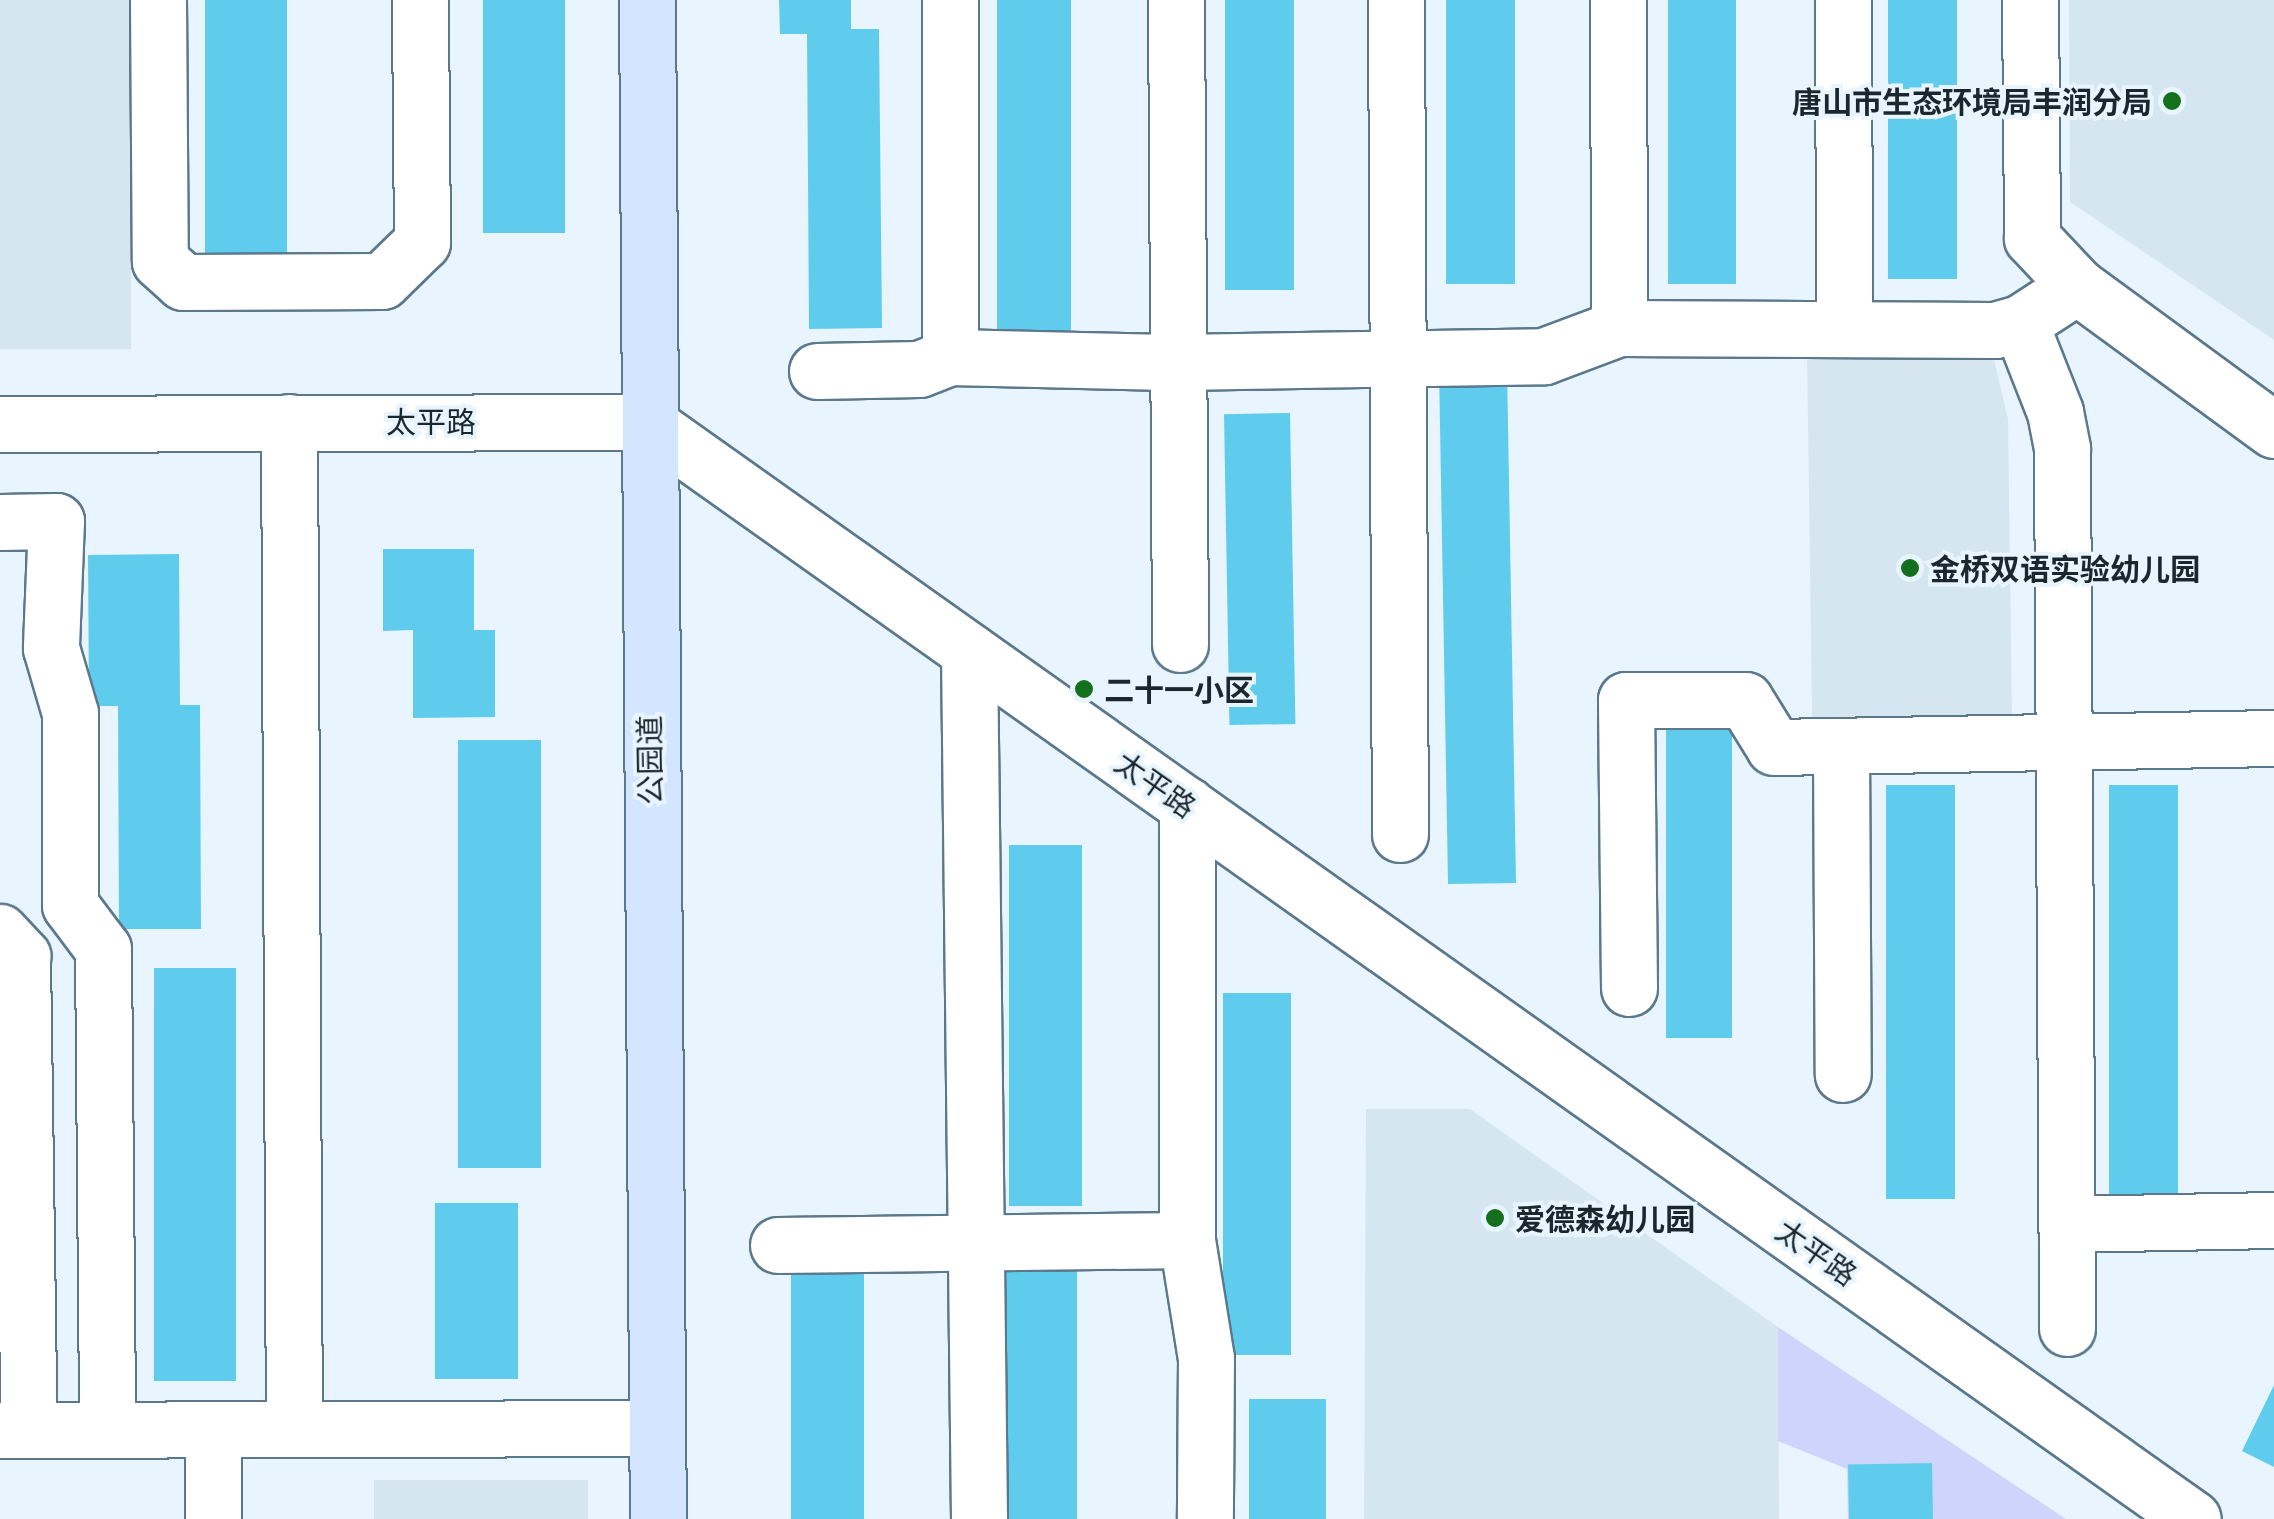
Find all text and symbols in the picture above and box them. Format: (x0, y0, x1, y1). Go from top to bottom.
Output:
place label: 唐山市生态环境局丰润分局 (1792, 83, 2152, 119)
marker: 唐山市生态环境局丰润分局 (2161, 90, 2183, 112)
street label: 太平路 (386, 403, 476, 439)
place label: 金桥双语实验幼儿园 (1930, 550, 2200, 586)
marker: 金桥双语实验幼儿园 (1899, 557, 1921, 579)
place label: 二十一小区 (1104, 671, 1254, 707)
marker: 二十一小区 (1073, 678, 1095, 700)
street label: 公园道 (630, 715, 668, 805)
street label: 太平路 (1109, 743, 1203, 825)
place label: 爱德森幼儿园 (1515, 1200, 1695, 1236)
marker: 爱德森幼儿园 (1484, 1207, 1506, 1229)
street label: 太平路 (1770, 1211, 1864, 1293)

